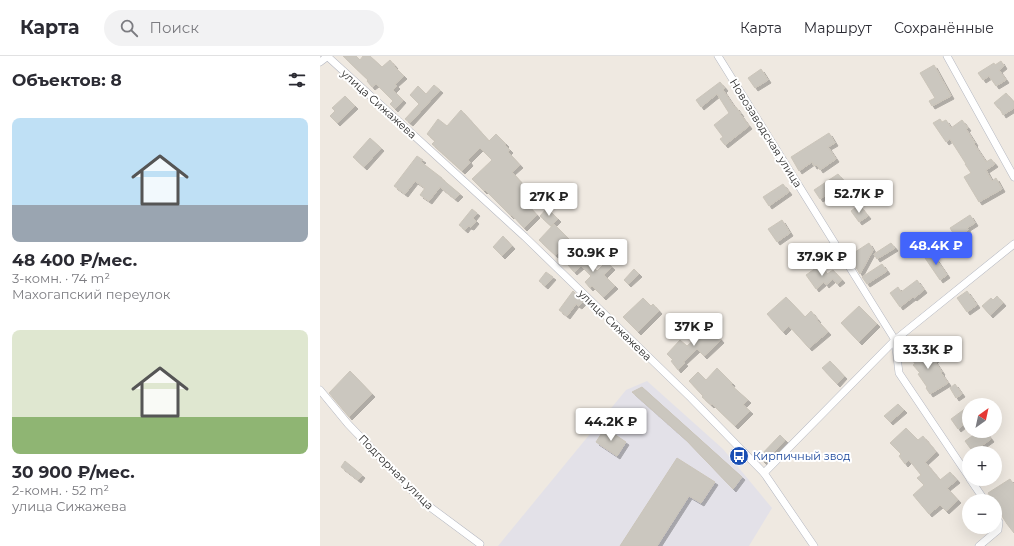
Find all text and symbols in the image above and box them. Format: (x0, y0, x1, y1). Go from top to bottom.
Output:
search box (104, 10, 384, 46)
text: Карта (20, 16, 80, 39)
icon: search (118, 17, 140, 39)
text: Поиск (150, 18, 199, 37)
text: Карта (740, 19, 782, 37)
text: Маршрут (804, 19, 872, 37)
text: Сохранённые (894, 19, 994, 37)
street label: улица Сижажева (338, 66, 420, 142)
icon: filters (286, 69, 308, 91)
text: Объектов: 8 (12, 70, 122, 90)
street label: Новозаводская улица (727, 76, 805, 190)
icon: home (124, 144, 196, 216)
pin: 52.7K ₽ (822, 180, 896, 214)
pin: 27K ₽ (521, 183, 577, 217)
text: 52.7K ₽ (834, 185, 884, 201)
text: 27K ₽ (529, 188, 569, 204)
pin: 48.4K ₽ (899, 232, 973, 266)
text: 48.4K ₽ (909, 237, 963, 253)
pin: 30.9K ₽ (556, 239, 630, 273)
pin: 37.9K ₽ (785, 243, 859, 277)
text: 30.9K ₽ (567, 244, 619, 260)
text: 37.9K ₽ (797, 248, 847, 264)
text: 48 400 ₽/мес. (12, 250, 137, 270)
text: 3-комн. · 74 m² (12, 270, 110, 286)
text: Махогапский переулок (12, 286, 170, 302)
street label: улица Сижажева (575, 286, 655, 364)
pin: 37K ₽ (666, 313, 722, 347)
text: 37K ₽ (674, 318, 714, 334)
pin: 33.3K ₽ (891, 336, 965, 370)
text: 33.3K ₽ (903, 341, 953, 357)
icon: home (124, 356, 196, 428)
north arrow (962, 398, 1002, 438)
map controls (962, 398, 1002, 534)
pin: 44.2K ₽ (574, 408, 648, 442)
text: 44.2K ₽ (585, 413, 637, 429)
street label: Подгорная улица (356, 432, 436, 512)
bus stop icon: Кирпичный звод (728, 445, 750, 467)
button: + (962, 446, 1002, 486)
place label: Кирпичный звод (753, 449, 851, 463)
text: 30 900 ₽/мес. (12, 462, 135, 482)
text: 2-комн. · 52 m² (12, 482, 109, 498)
button: − (962, 494, 1002, 534)
text: улица Сижажева (12, 498, 126, 514)

